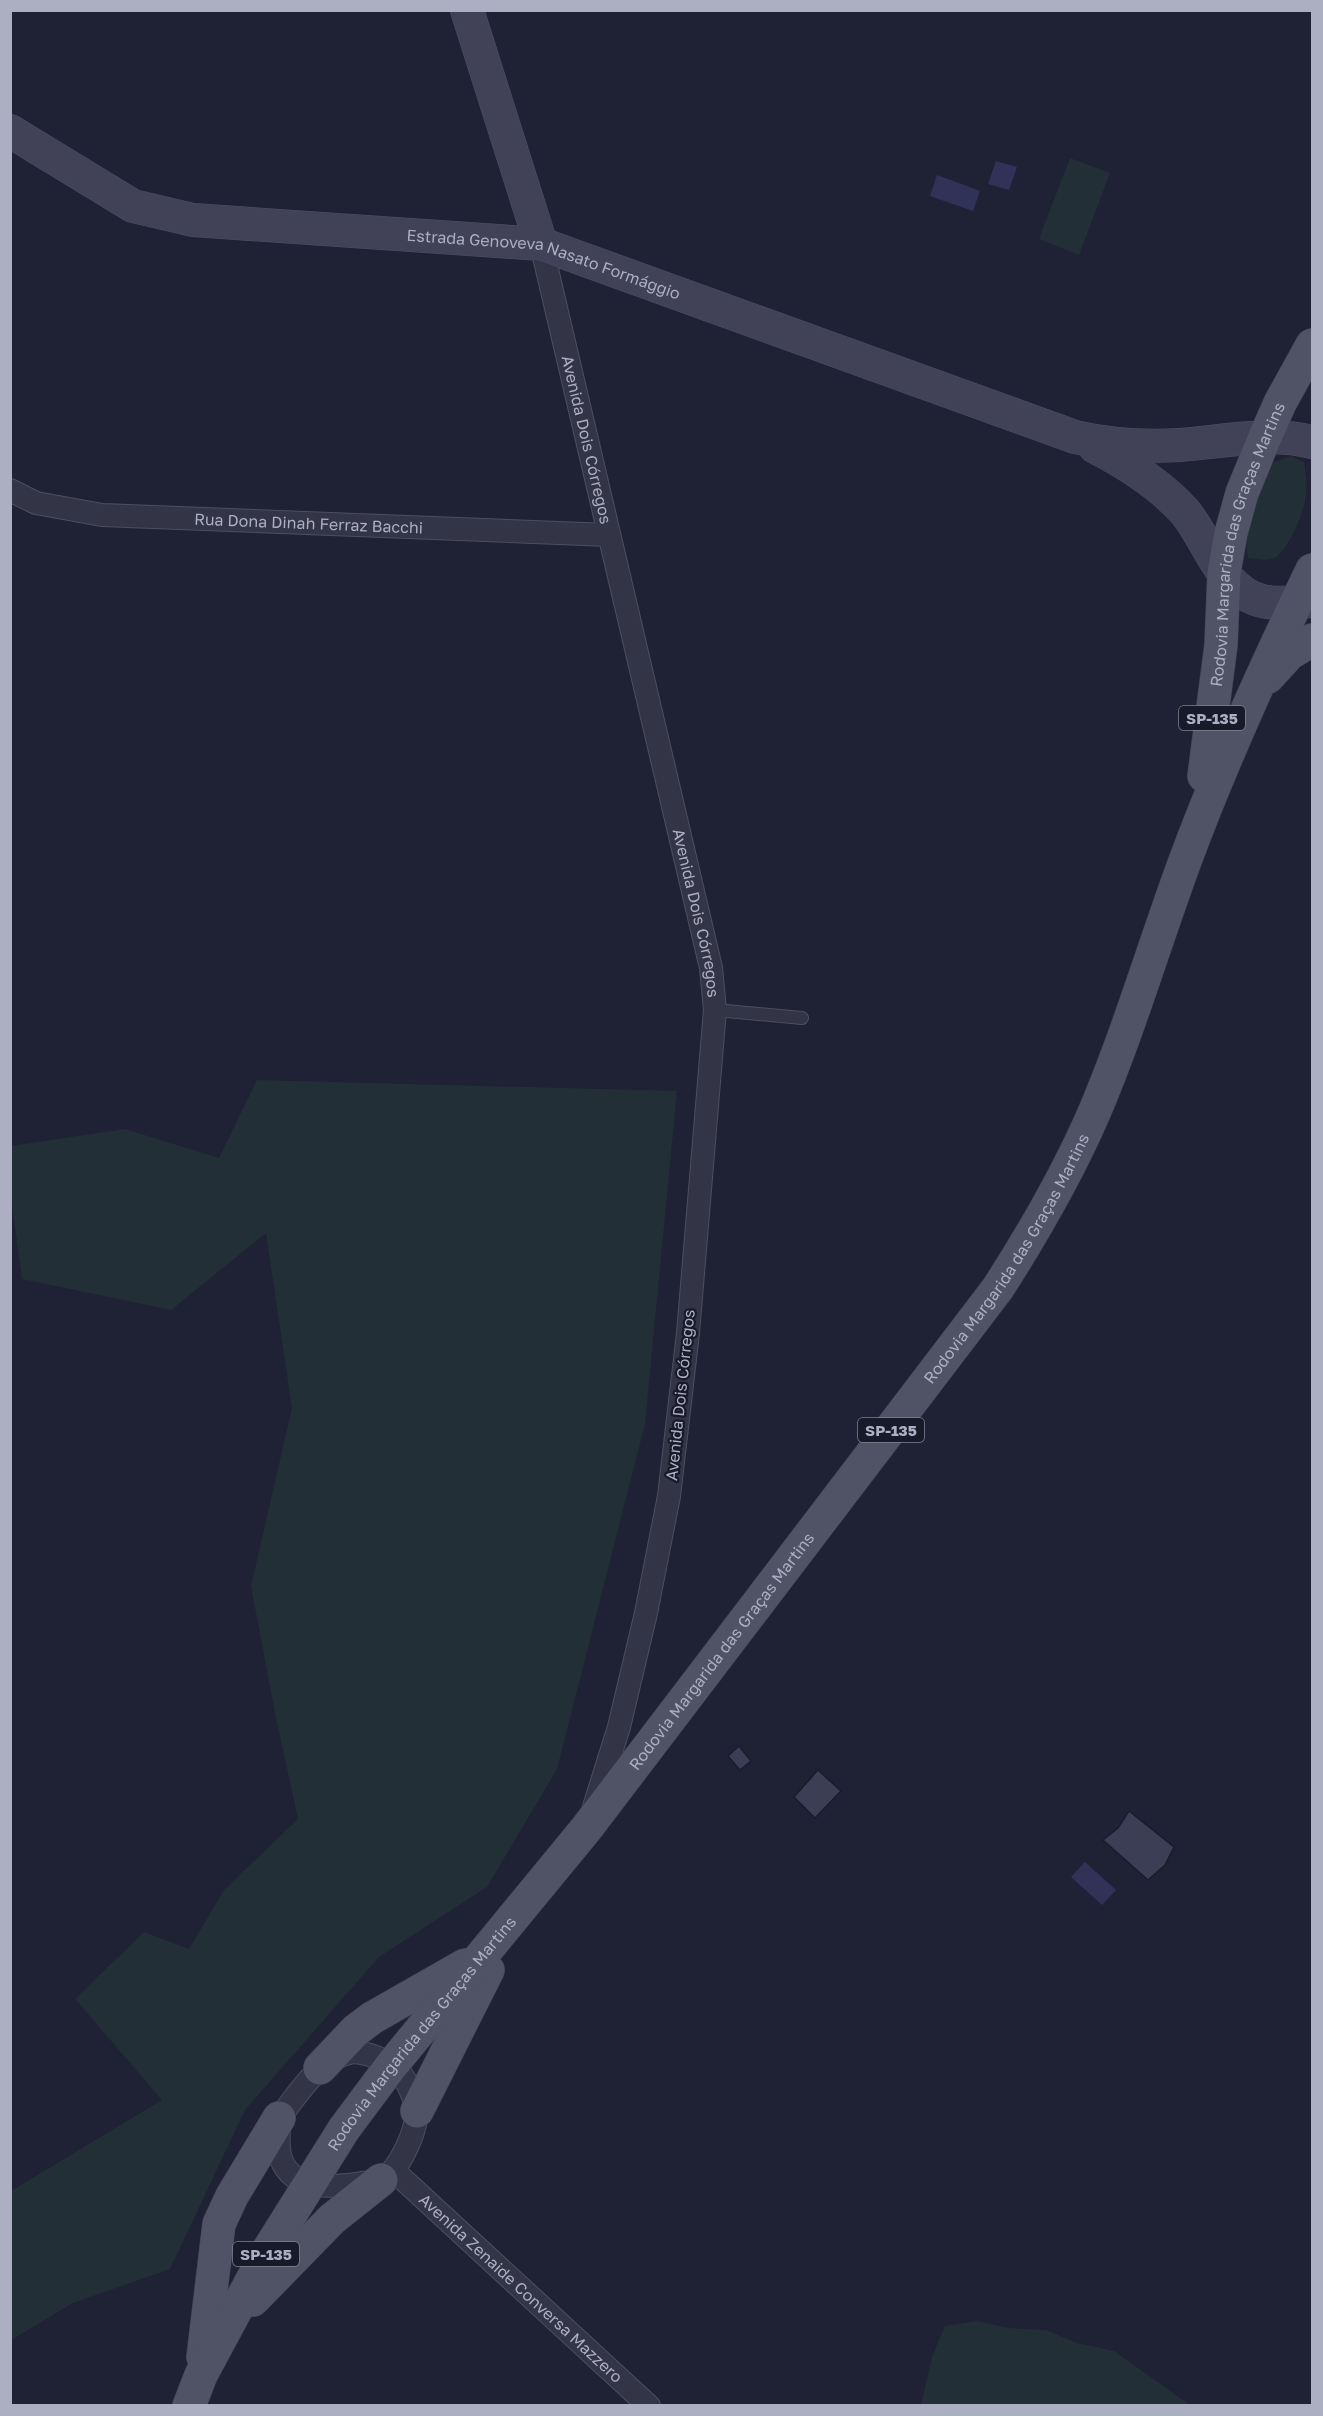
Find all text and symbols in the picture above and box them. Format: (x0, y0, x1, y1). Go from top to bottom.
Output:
street label: Estrada Genoveva Nasato Formággio (406, 225, 683, 304)
street label: Avenida Dois Córregos (558, 353, 616, 526)
street label: Rodovia Margarida das Graças Martins (1206, 399, 1289, 688)
street label: Rua Dona Dinah Ferraz Bacchi (194, 509, 423, 538)
road number: SP-135 (1179, 706, 1245, 730)
street label: Avenida Dois Córregos (669, 827, 724, 998)
street label: Rodovia Margarida das Graças Martins (919, 1130, 1093, 1387)
street label: Avenida Dois Córregos (661, 1308, 699, 1482)
road number: SP-135 (858, 1418, 924, 1442)
street label: Rodovia Margarida das Graças Martins (625, 1528, 818, 1774)
street label: Rodovia Margarida das Graças Martins (323, 1912, 520, 2154)
street label: Avenida Zenaide Conversa Mazzero (415, 2189, 627, 2387)
road number: SP-135 (233, 2242, 299, 2266)

